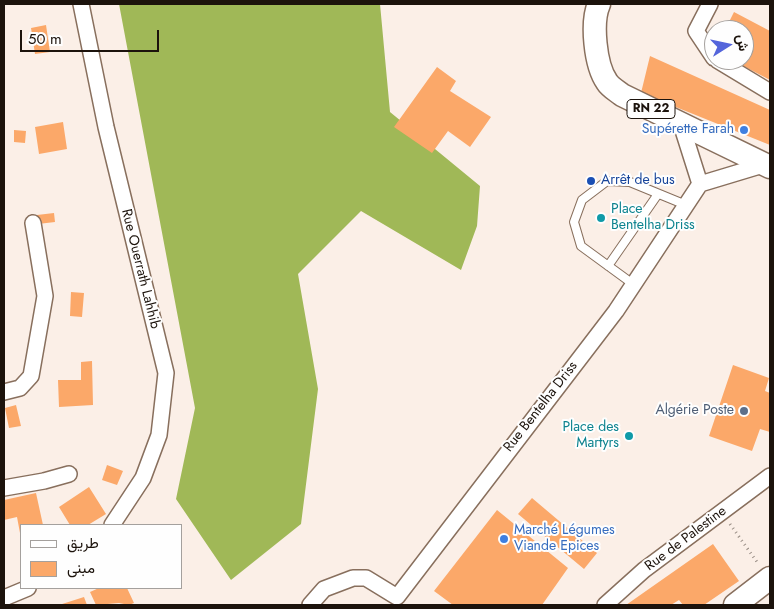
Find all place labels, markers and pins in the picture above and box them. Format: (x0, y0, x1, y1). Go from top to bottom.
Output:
place label: Supérette Farah (642, 122, 734, 138)
marker: Supérette Farah (738, 124, 750, 136)
place label: Arrêt de bus (601, 173, 675, 189)
marker: Arrêt de bus (585, 175, 597, 187)
place label: Place Bentelha Driss (611, 202, 695, 234)
marker: Place Bentelha Driss (595, 212, 607, 224)
place label: Algérie Poste (655, 403, 734, 419)
marker: Algérie Poste (738, 405, 750, 417)
place label: Place des Martyrs (562, 420, 619, 452)
marker: Place des Martyrs (623, 430, 635, 442)
place label: Marché Légumes Viande Epices (514, 523, 615, 556)
marker: Marché Légumes Viande Epices (498, 533, 510, 545)

